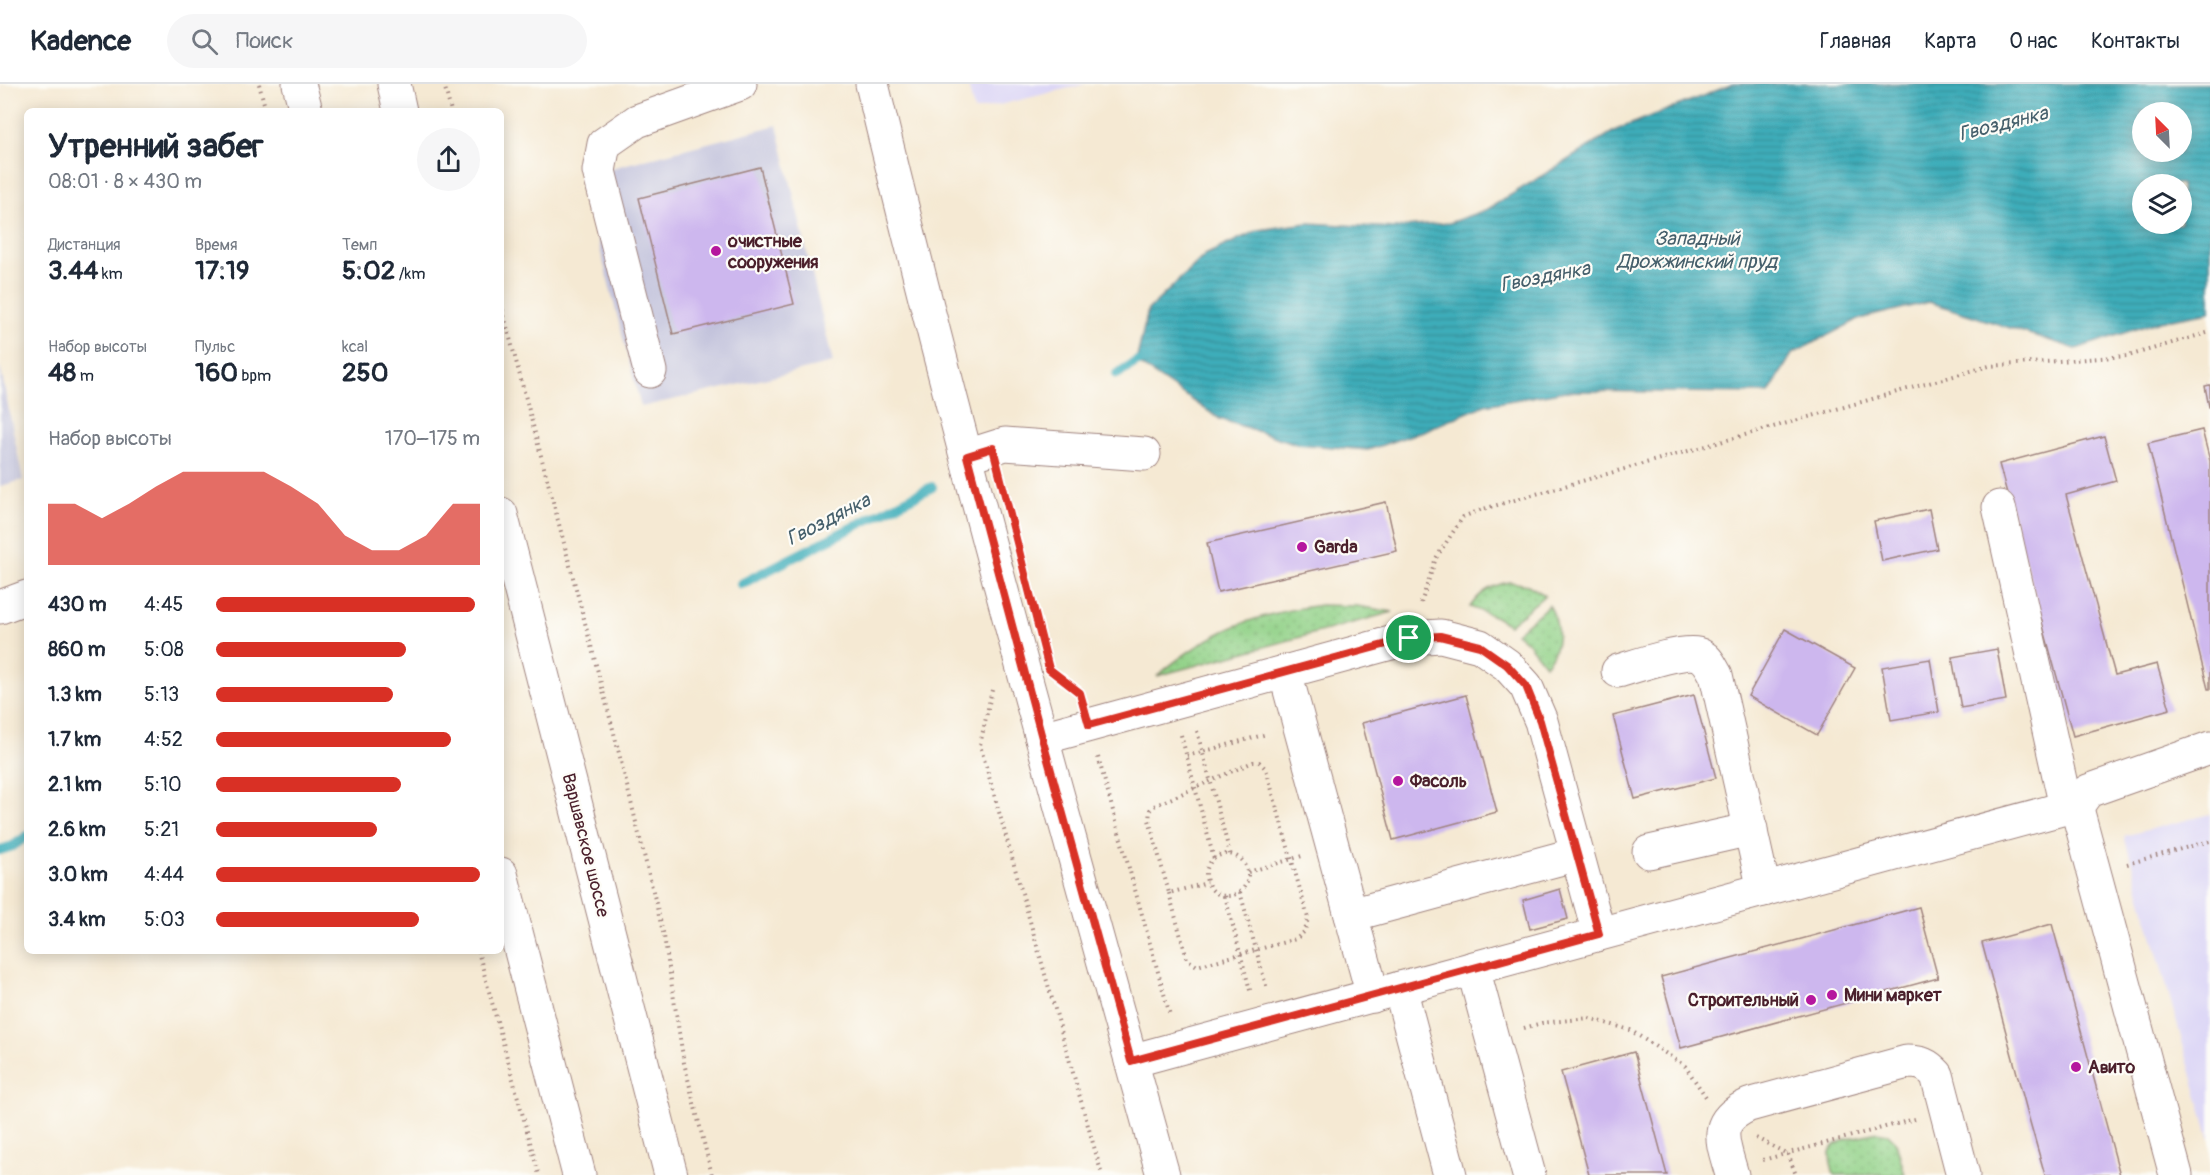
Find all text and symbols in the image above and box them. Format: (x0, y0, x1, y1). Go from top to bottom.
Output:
search box (167, 14, 587, 68)
text: Kadence (30, 24, 131, 59)
icon: search (188, 25, 221, 58)
text: Поиск (236, 27, 293, 55)
text: Главная (1820, 28, 1891, 55)
text: Карта (1924, 28, 1976, 55)
text: О нас (2009, 28, 2058, 55)
text: Контакты (2091, 28, 2180, 55)
water label: Гвоздянка (1956, 100, 2052, 147)
north arrow (2132, 102, 2192, 162)
map controls (2132, 102, 2192, 234)
text: Утренний забег (48, 126, 264, 167)
button: share (417, 128, 480, 191)
text: 08:01 · 8 × 430 m (48, 169, 202, 194)
button: layers (2132, 174, 2192, 234)
water label: Западный Дрожжинский пруд (1616, 226, 1779, 274)
place label: очистные сооружения (727, 230, 819, 274)
text: Дистанция (48, 235, 121, 255)
text: Время (195, 235, 238, 255)
text: Темп (342, 235, 377, 255)
marker: очистные сооружения (709, 244, 723, 258)
text: 3.44 (48, 255, 98, 287)
text: 17:19 (195, 255, 249, 287)
text: 5:02 (342, 255, 395, 287)
water label: Гвоздянка (1498, 255, 1594, 297)
text: km (98, 264, 123, 284)
text: /km (395, 264, 425, 284)
text: Набор высоты (48, 337, 147, 357)
text: Пульс (195, 337, 235, 357)
text: kcal (342, 337, 368, 357)
text: 48 (48, 357, 76, 389)
text: 160 (195, 357, 238, 389)
text: 250 (342, 357, 388, 389)
text: m (76, 366, 94, 386)
text: bpm (238, 366, 271, 386)
text: Набор высоты (48, 426, 172, 451)
text: 170–175 m (385, 426, 480, 451)
water label: Гвоздянка (782, 487, 876, 551)
place label: Garda (1314, 536, 1358, 559)
marker: Garda (1295, 540, 1309, 554)
text: 430 m (48, 592, 107, 617)
text: 4:45 (144, 592, 183, 617)
pin (1383, 612, 1434, 663)
icon: arrive (1392, 621, 1425, 654)
text: 860 m (48, 637, 105, 662)
text: 5:08 (144, 637, 184, 662)
text: 1.3 km (48, 682, 102, 707)
text: 5:13 (144, 682, 179, 707)
text: 1.7 km (48, 727, 101, 752)
text: 4:52 (144, 727, 183, 752)
place label: Фасоль (1409, 770, 1467, 793)
street label: Варшавское шоссе (557, 771, 615, 920)
text: 2.1 km (48, 772, 102, 797)
text: 5:10 (144, 772, 182, 797)
marker: Фасоль (1391, 774, 1405, 788)
text: 2.6 km (48, 817, 106, 842)
text: 5:21 (144, 817, 179, 842)
text: 3.0 km (48, 862, 108, 887)
text: 4:44 (144, 862, 184, 887)
text: 3.4 km (48, 907, 106, 932)
text: 5:03 (144, 907, 185, 932)
place label: Мини маркет (1844, 984, 1943, 1007)
marker: Мини маркет (1825, 988, 1839, 1002)
place label: Строительный (1688, 989, 1799, 1012)
marker: Строительный (1804, 993, 1818, 1007)
place label: Авито (2088, 1056, 2136, 1079)
marker: Авито (2069, 1060, 2083, 1074)

